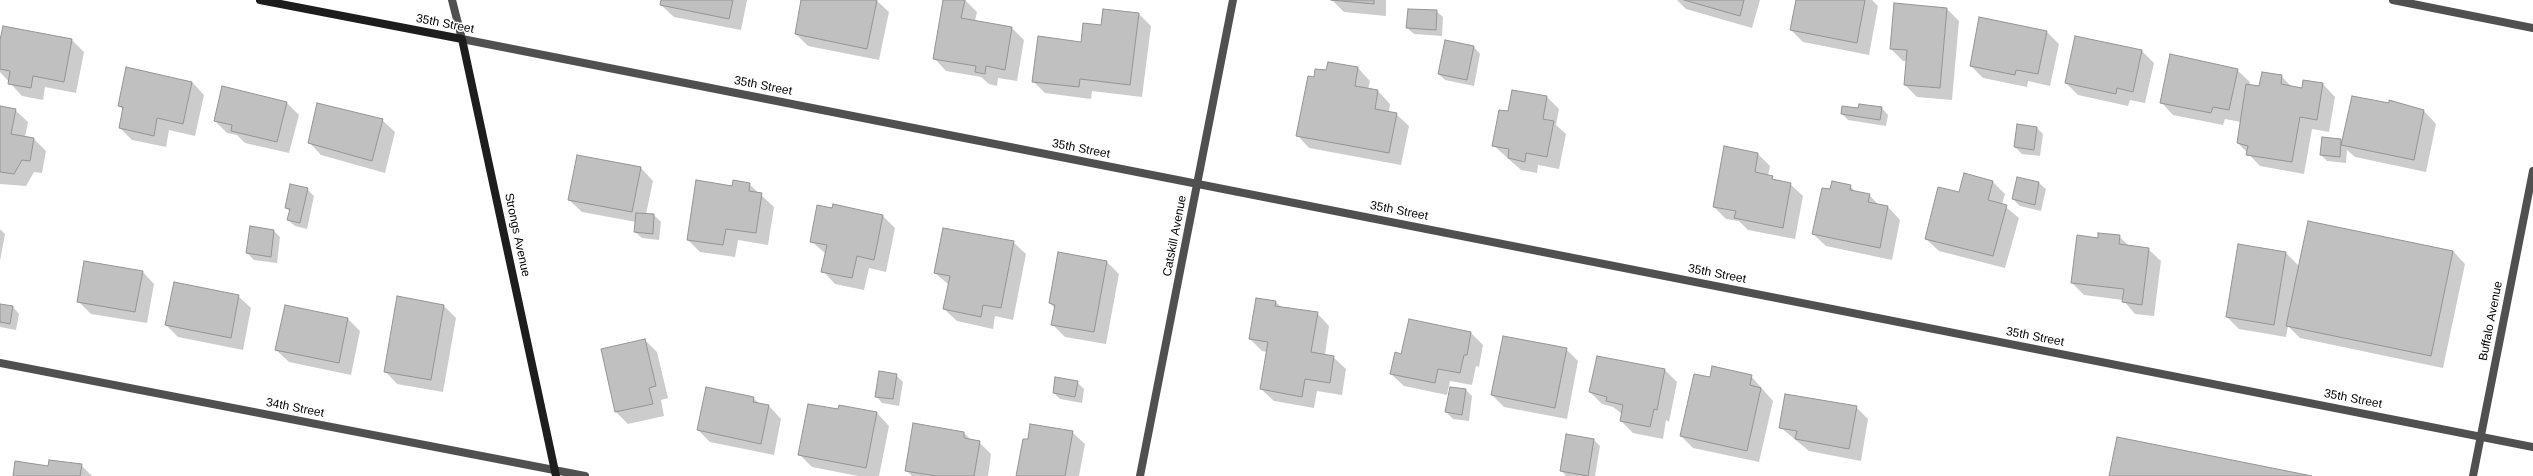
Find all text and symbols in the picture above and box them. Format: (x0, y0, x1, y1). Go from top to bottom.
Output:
street label: 35th Street (415, 11, 475, 37)
street label: 35th Street (733, 73, 793, 99)
street label: 35th Street (1051, 136, 1111, 162)
street label: Strongs Avenue (501, 192, 533, 278)
street label: Catskill Avenue (1160, 194, 1190, 278)
street label: 35th Street (1369, 198, 1429, 224)
street label: 35th Street (1687, 261, 1747, 287)
street label: Buffalo Avenue (2476, 280, 2506, 362)
street label: 35th Street (2005, 324, 2065, 350)
street label: 35th Street (2323, 386, 2383, 412)
street label: 34th Street (265, 395, 325, 421)

